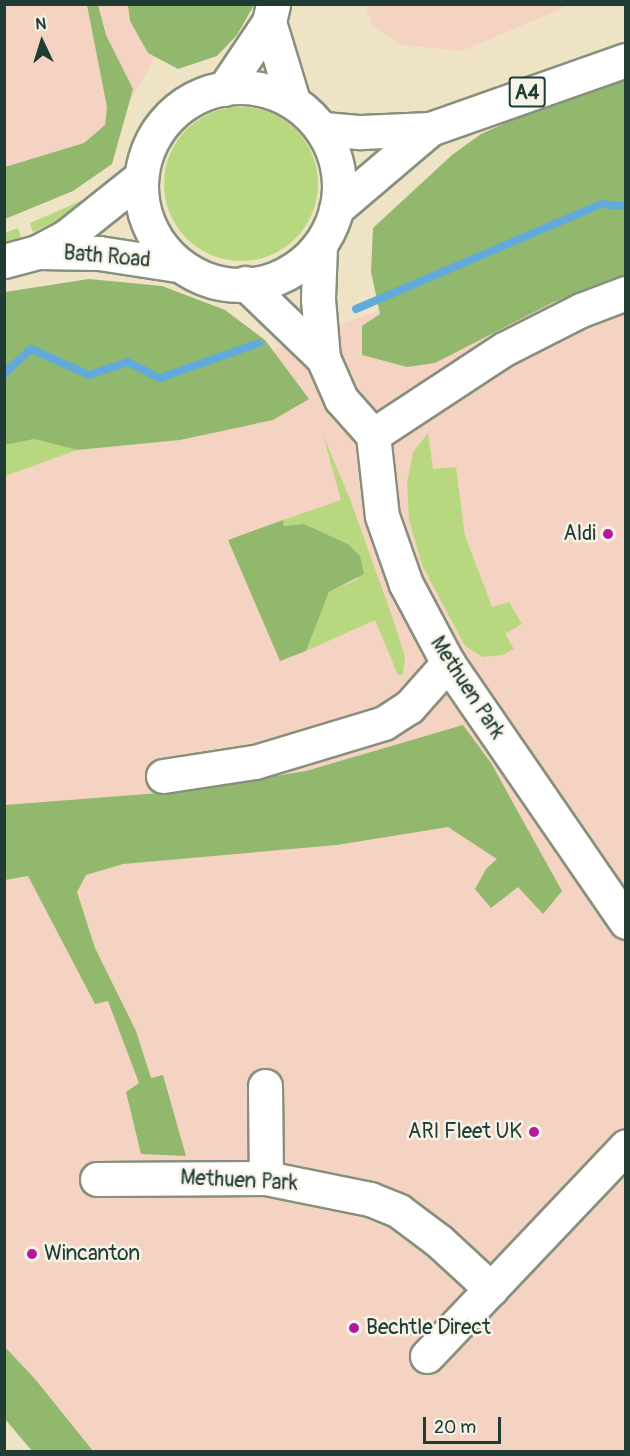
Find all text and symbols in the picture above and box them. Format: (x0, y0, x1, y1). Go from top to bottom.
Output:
north arrow (12, 12, 72, 72)
text: N (35, 14, 47, 34)
road number: A4 (508, 75, 546, 109)
street label: Bath Road (62, 241, 152, 273)
place label: Aldi (563, 521, 596, 547)
marker: Aldi (601, 527, 615, 541)
street label: Methuen Park (424, 632, 510, 744)
place label: ARI Fleet UK (408, 1119, 522, 1145)
marker: ARI Fleet UK (527, 1125, 541, 1139)
street label: Methuen Park (180, 1165, 298, 1197)
place label: Wincanton (44, 1241, 140, 1267)
marker: Wincanton (25, 1247, 39, 1261)
place label: Bechtle Direct (366, 1315, 491, 1341)
marker: Bechtle Direct (347, 1321, 361, 1335)
scale bar (426, 1405, 504, 1443)
text: 20 m (434, 1416, 476, 1439)

